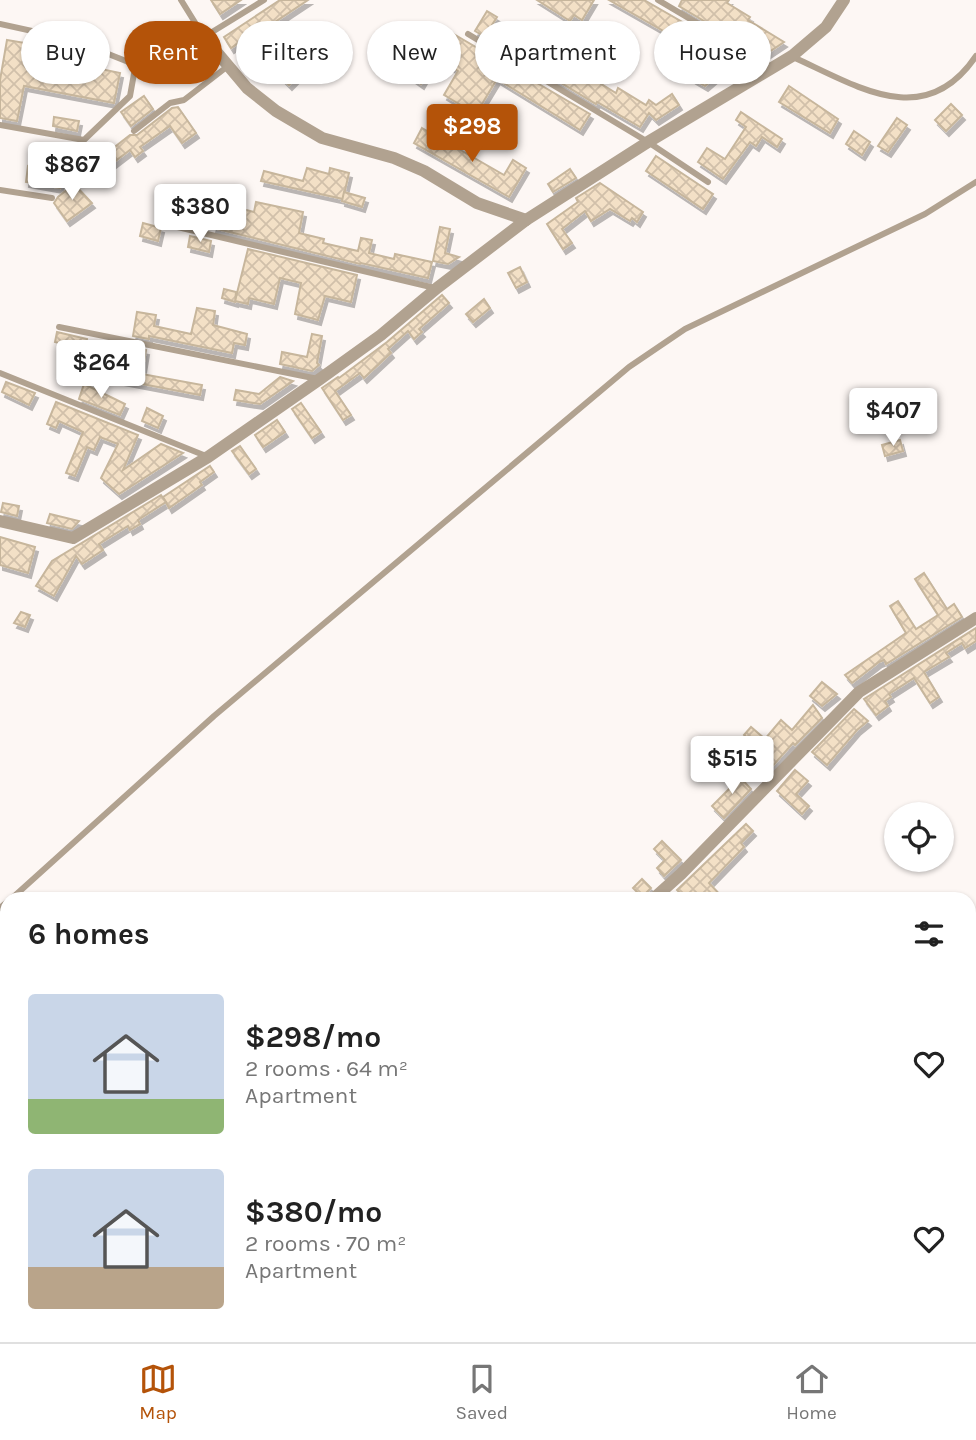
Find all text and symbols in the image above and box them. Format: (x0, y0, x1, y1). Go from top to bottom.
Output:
chip: Buy (21, 21, 110, 84)
chip: Rent (124, 21, 222, 84)
chip: Filters (236, 21, 353, 84)
chip: New (367, 21, 461, 84)
chip: Apartment (475, 21, 640, 84)
chip: House (654, 21, 771, 84)
pin: $298 (431, 104, 513, 164)
text: $298 (443, 113, 501, 140)
pin: $867 (31, 142, 113, 202)
text: $867 (44, 151, 100, 178)
pin: $380 (159, 184, 241, 244)
text: $380 (170, 193, 230, 220)
pin: $264 (60, 340, 142, 400)
text: $264 (72, 349, 130, 376)
pin: $407 (852, 388, 934, 448)
text: $407 (865, 397, 921, 424)
pin: $515 (691, 736, 773, 796)
text: $515 (707, 745, 757, 772)
map controls (884, 802, 954, 872)
button: locate (884, 802, 954, 872)
icon: filters (910, 915, 948, 953)
text: 6 homes (28, 916, 150, 952)
text: $298/mo (245, 1019, 381, 1055)
icon: home (84, 1022, 168, 1106)
icon: heart (910, 1045, 948, 1083)
text: 2 rooms · 64 m² (245, 1055, 408, 1082)
text: Apartment (245, 1082, 357, 1109)
text: $380/mo (245, 1194, 382, 1230)
icon: home (84, 1197, 168, 1281)
icon: heart (910, 1220, 948, 1258)
text: 2 rooms · 70 m² (245, 1230, 407, 1257)
text: Apartment (245, 1257, 357, 1284)
tab: Map (139, 1360, 177, 1424)
tab: Saved (455, 1360, 508, 1424)
tab: Home (786, 1360, 837, 1424)

